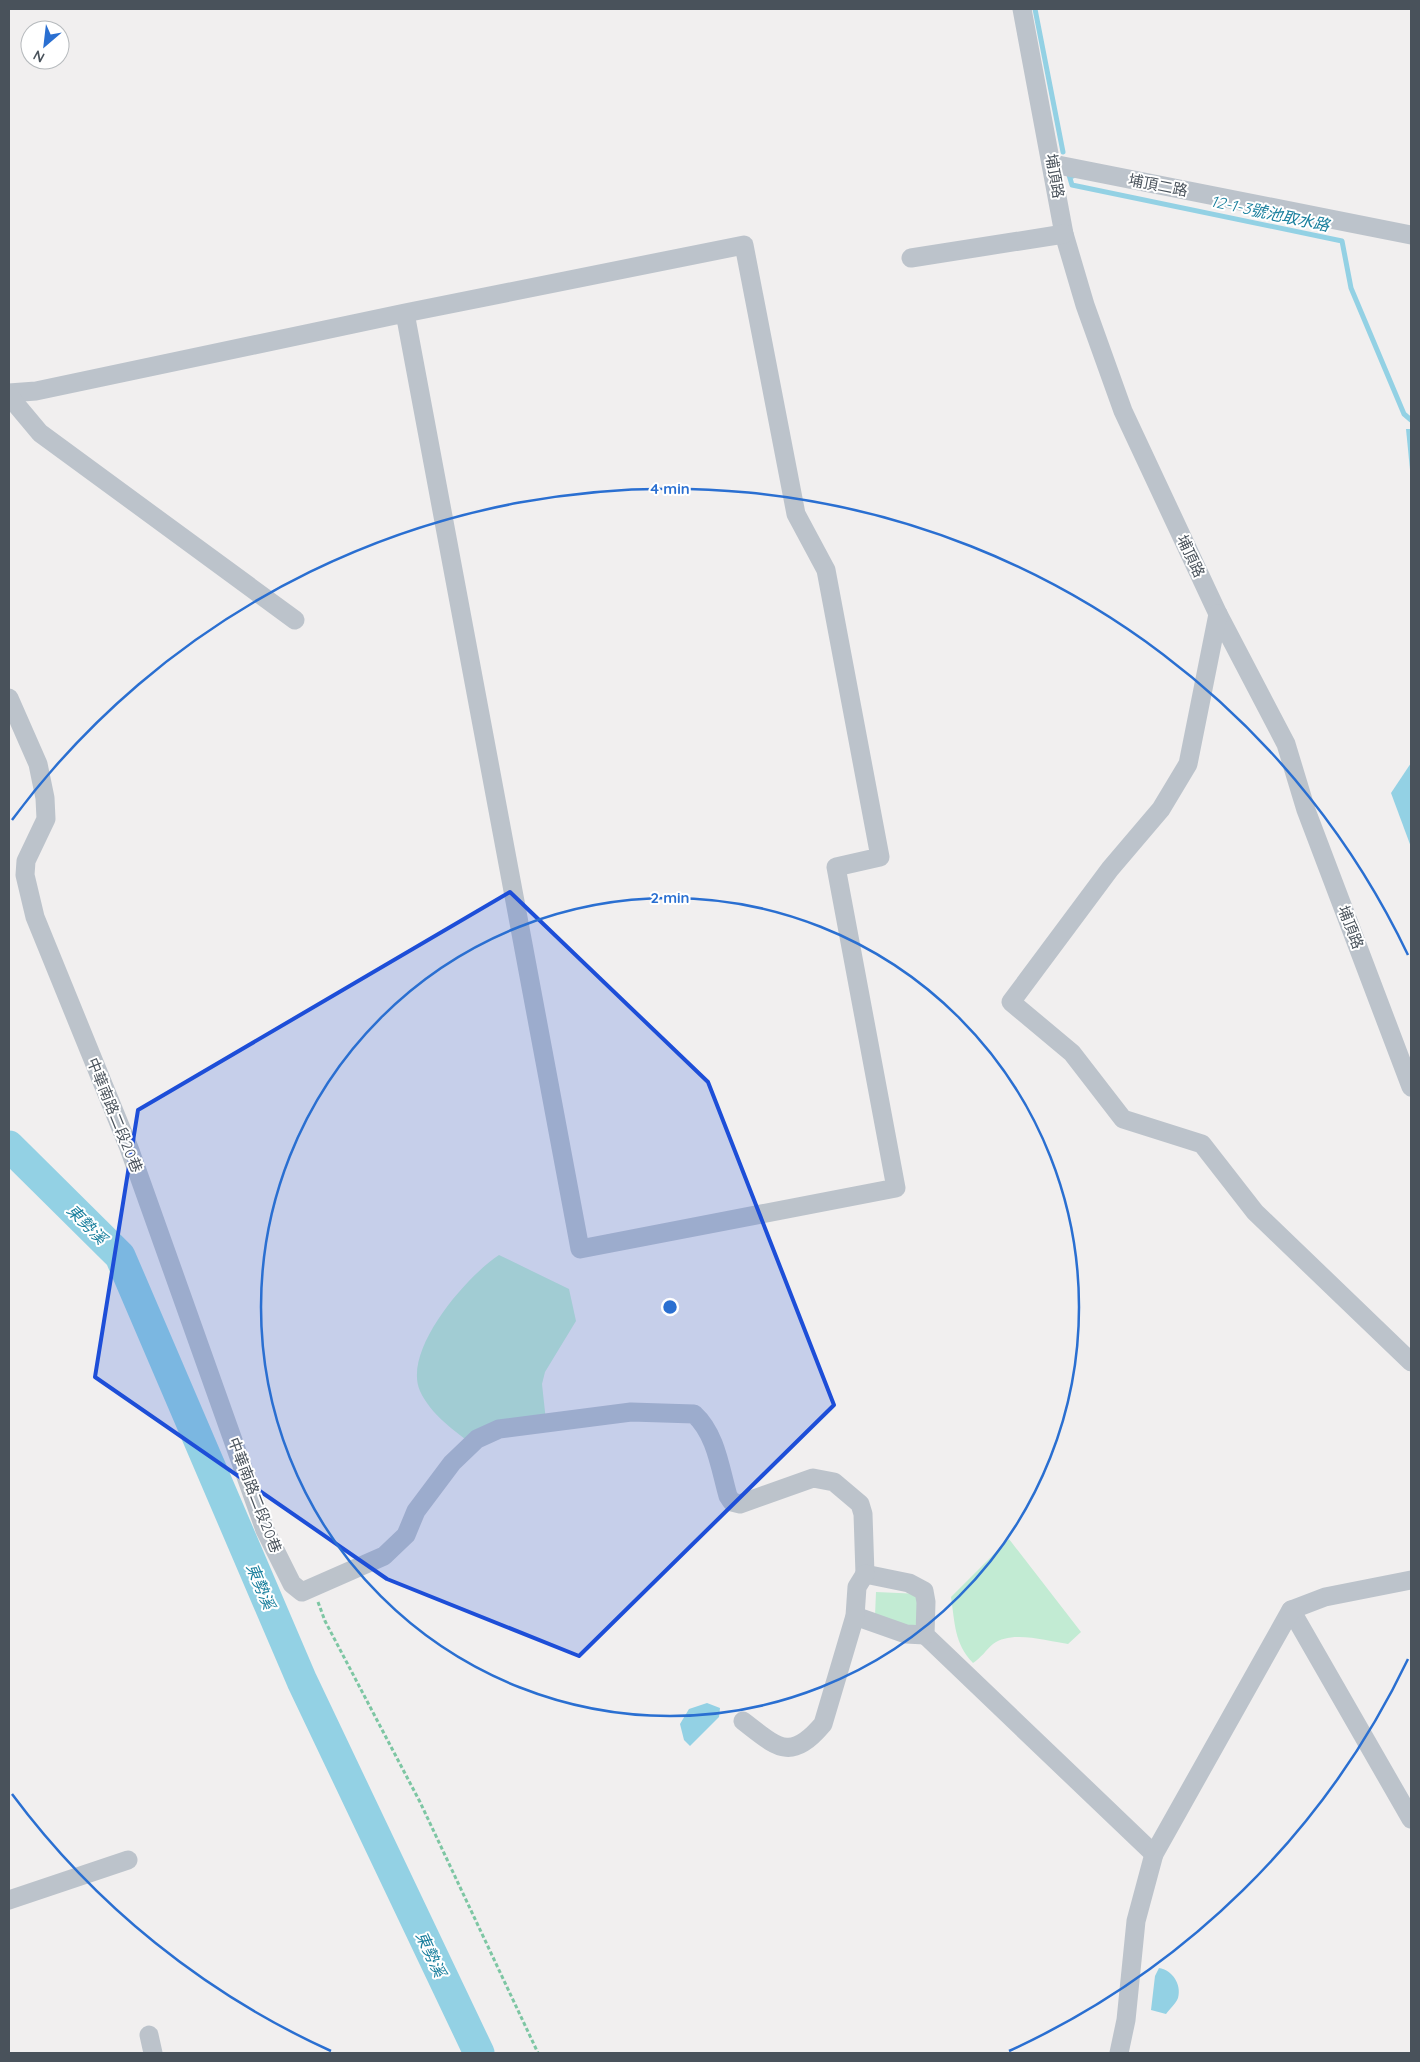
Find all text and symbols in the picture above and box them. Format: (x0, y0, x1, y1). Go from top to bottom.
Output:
north arrow (20, 20, 70, 70)
text: N (30, 46, 48, 67)
street label: 埔頂路 (1042, 152, 1068, 200)
street label: 埔頂二路 (1127, 170, 1189, 200)
water label: 12-1-3號池取水路 (1209, 191, 1333, 236)
text: 4 min (650, 479, 690, 498)
street label: 埔頂路 (1173, 532, 1209, 580)
text: 2 min (650, 888, 690, 907)
street label: 埔頂路 (1334, 903, 1368, 951)
street label: 中華南路二段20巷 (83, 1055, 147, 1175)
water label: 東勢溪 (63, 1200, 112, 1249)
centre of rings (661, 1298, 679, 1316)
street label: 中華南路二段20巷 (224, 1435, 286, 1555)
water label: 東勢溪 (242, 1560, 280, 1614)
water label: 東勢溪 (412, 1928, 451, 1982)

